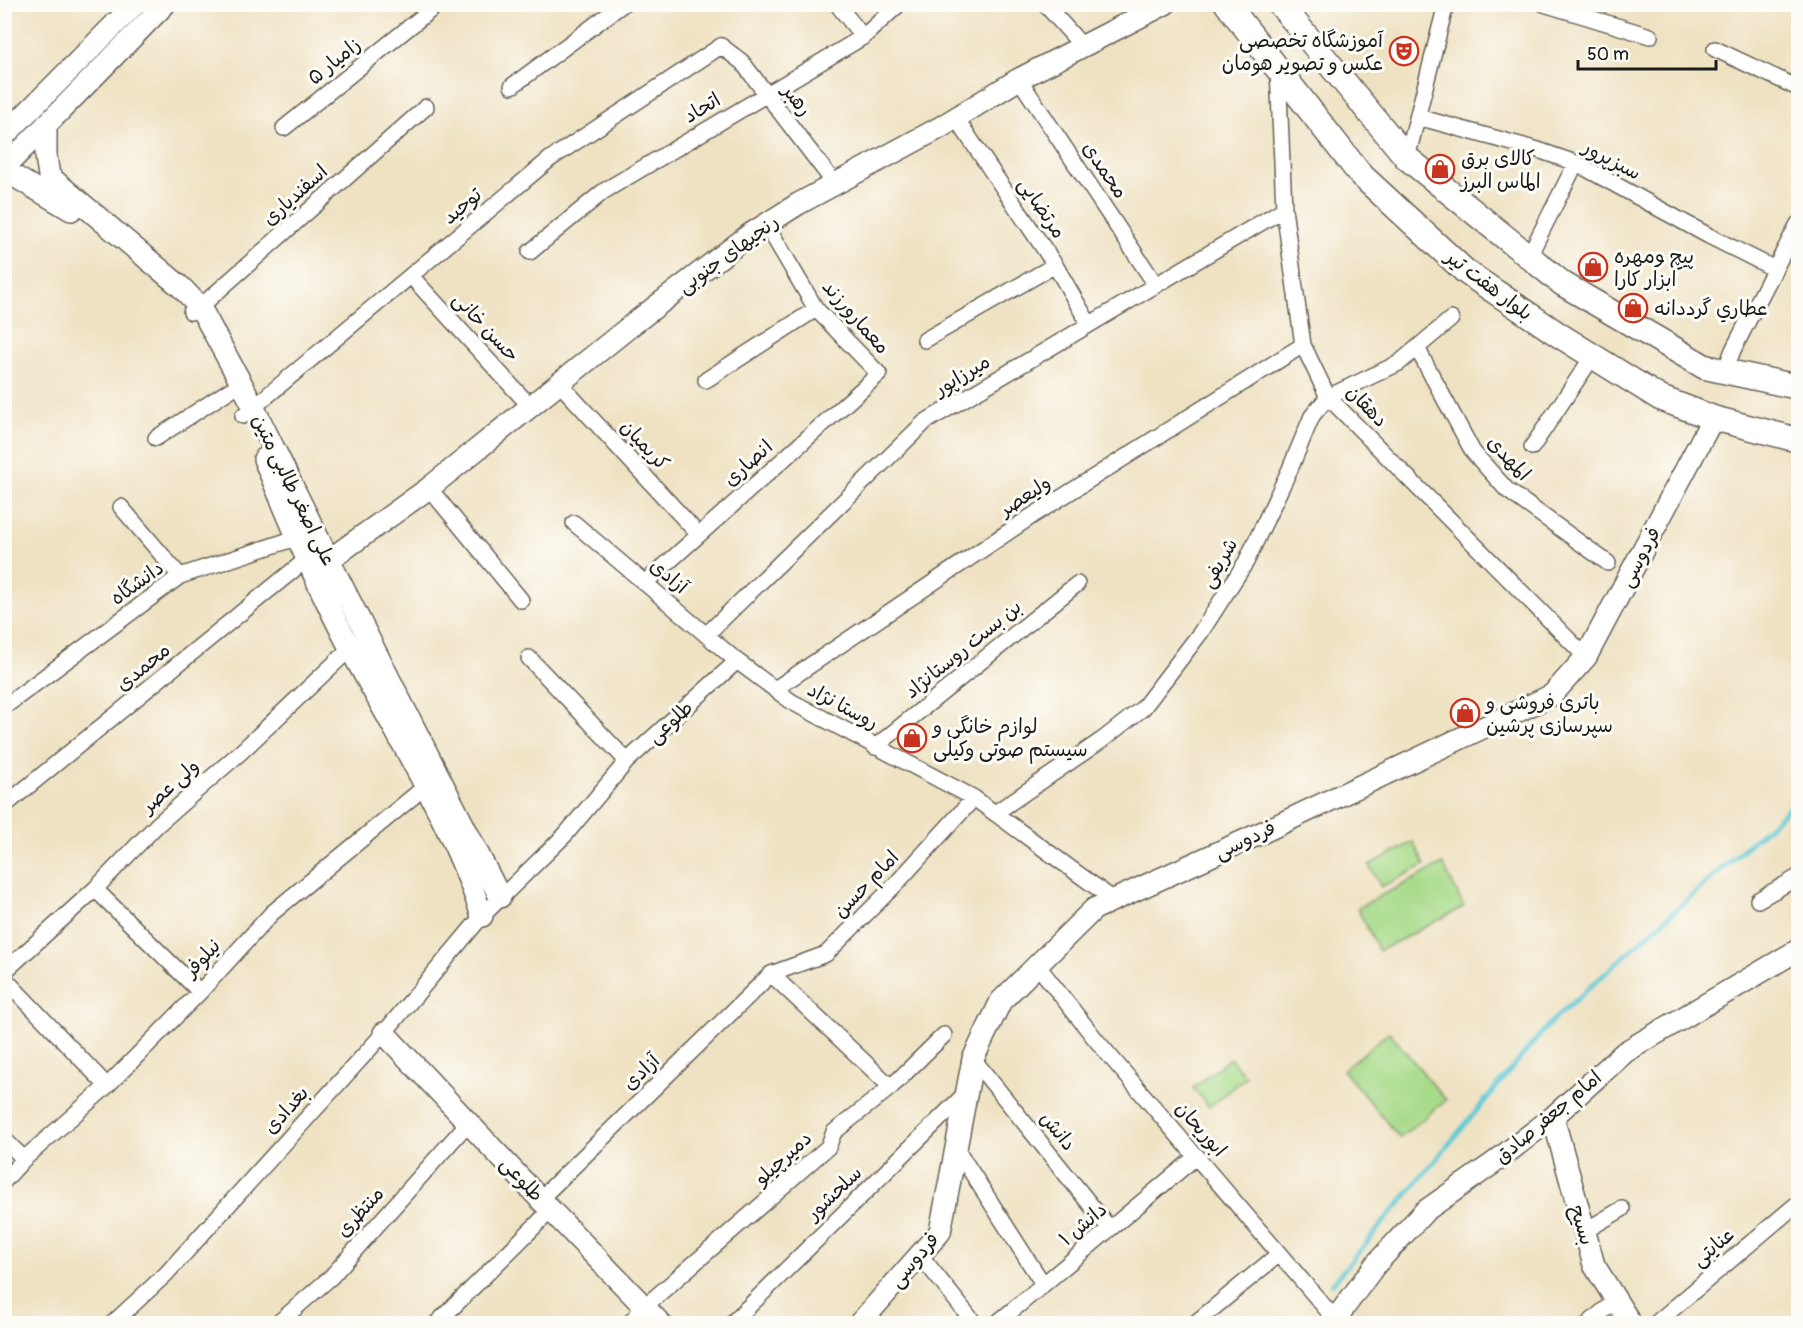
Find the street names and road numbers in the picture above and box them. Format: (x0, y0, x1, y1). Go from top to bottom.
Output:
street label: زامیار ۵ (302, 32, 366, 90)
street label: رهبر (775, 77, 817, 121)
street label: اتحاد (679, 87, 725, 129)
street label: سبزپرور (1577, 133, 1645, 186)
street label: محمدی (1077, 137, 1133, 203)
street label: اسفندیاری (257, 159, 333, 231)
street label: مرتضایی (1013, 173, 1071, 243)
street label: توحید (437, 182, 487, 230)
street label: رنجیهای جنوبی (673, 209, 784, 300)
street label: بلوار هفت تیر (1439, 243, 1538, 326)
street label: معمارورزند (817, 275, 895, 359)
street label: حسن خانی (447, 287, 525, 367)
street label: میرزاپور (928, 349, 995, 403)
street label: دهقان (1341, 380, 1393, 432)
street label: علی اصغر طالبی متین (246, 410, 342, 570)
street label: کریمیان (615, 414, 675, 476)
street label: المهدی (1482, 430, 1536, 486)
street label: انصاری (718, 434, 778, 492)
street label: ولیعصر (993, 470, 1055, 523)
street label: فردوسی (1614, 523, 1666, 591)
street label: شریفی (1195, 534, 1243, 592)
street label: آزادی (645, 553, 694, 600)
street label: دانشگاه (105, 555, 169, 611)
street label: بن بست روستانژاد (899, 594, 1027, 704)
street label: محمدی (110, 637, 176, 697)
street label: روستا نژاد (803, 677, 883, 735)
street label: طلوعی (642, 695, 699, 750)
street label: ولی عصر (134, 753, 204, 820)
street label: فردوسی (1210, 815, 1280, 865)
street label: امام حسن (828, 845, 906, 924)
street label: نیلوفر (177, 934, 227, 985)
street label: آزادی (617, 1048, 666, 1096)
street label: امام جعفر صادق (1489, 1065, 1608, 1171)
street label: بغدادی (258, 1081, 314, 1139)
street label: ابوریحان (1170, 1096, 1232, 1162)
street label: دانش (1035, 1106, 1081, 1156)
street label: دمیرچیلو (747, 1126, 817, 1192)
street label: طلوعی (494, 1151, 549, 1208)
street label: سلحشور (799, 1160, 867, 1227)
street label: منتظری (331, 1181, 389, 1243)
street label: دانش ۱ (1054, 1197, 1112, 1251)
street label: بسیح (1563, 1202, 1600, 1248)
street label: عنایتی (1687, 1222, 1739, 1272)
street label: فردوسی (884, 1227, 944, 1293)

